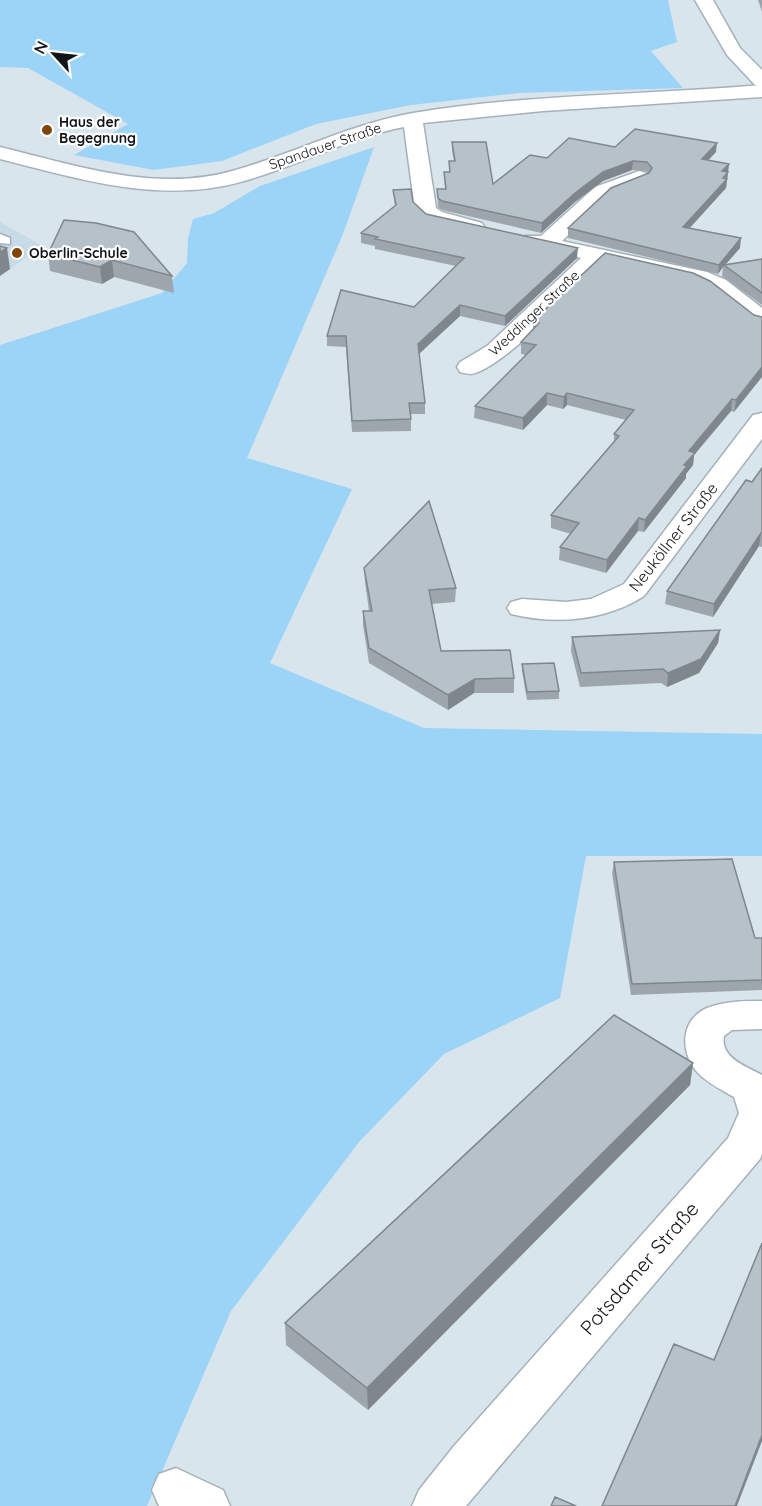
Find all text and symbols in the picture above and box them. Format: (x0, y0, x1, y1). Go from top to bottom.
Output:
north arrow (24, 24, 84, 84)
text: N (29, 37, 52, 57)
place label: Haus der Begegnung (59, 113, 136, 147)
street label: Spandauer Straße (266, 118, 384, 174)
marker: Haus der Begegnung (40, 123, 54, 137)
place label: Oberlin-Schule (29, 244, 128, 262)
marker: Oberlin-Schule (10, 246, 24, 260)
street label: Weddinger Straße (485, 266, 583, 360)
street label: Neuköllner Straße (624, 478, 722, 596)
street label: Potsdamer Straße (574, 1196, 704, 1340)

